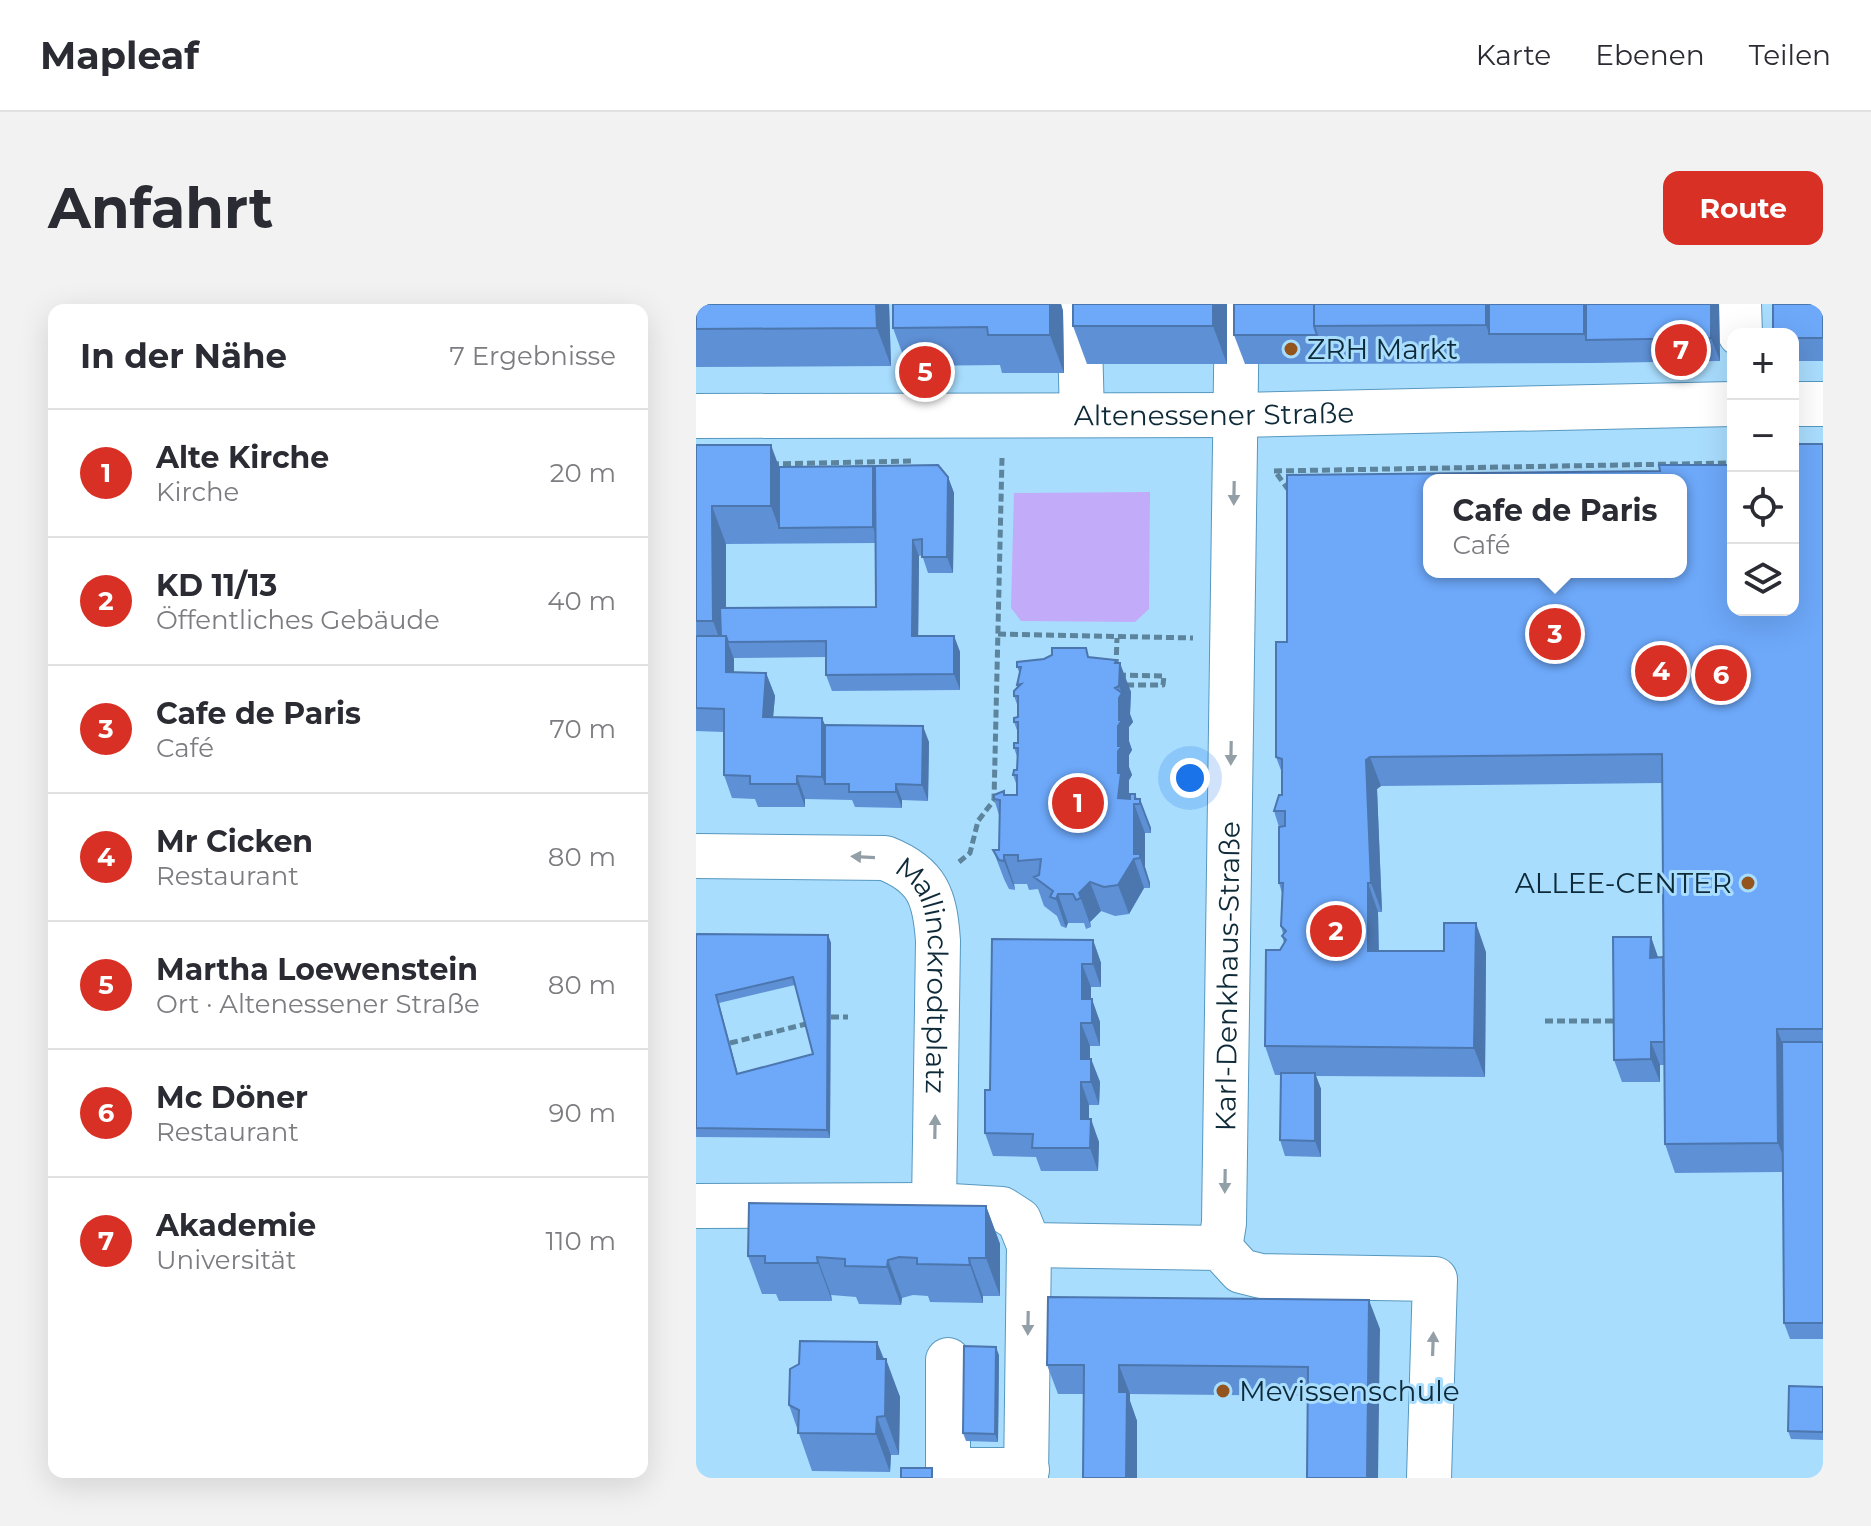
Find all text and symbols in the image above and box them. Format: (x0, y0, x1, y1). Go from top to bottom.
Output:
text: Mapleaf (40, 32, 199, 79)
text: Karte (1476, 38, 1551, 72)
text: Ebenen (1595, 38, 1705, 72)
text: Teilen (1749, 38, 1831, 72)
button: Route (1663, 171, 1823, 245)
text: Anfahrt (48, 174, 273, 242)
pin: 7 (1655, 320, 1707, 380)
map controls (1727, 328, 1799, 616)
button: + (1727, 328, 1799, 400)
place label: ZRH Markt (1307, 332, 1458, 366)
text: In der Nähe (80, 335, 287, 377)
text: 7 Ergebnisse (450, 340, 616, 372)
marker: ZRH Markt (1282, 340, 1300, 358)
pin: 5 (899, 342, 951, 402)
street label: Altenessener Straße (1074, 395, 1355, 432)
button: − (1727, 400, 1799, 472)
text: Alte Kirche (156, 439, 329, 476)
text: 1 (101, 457, 111, 489)
text: 20 m (550, 457, 616, 489)
button: locate (1727, 472, 1799, 544)
popup (1423, 474, 1687, 578)
text: Kirche (156, 476, 239, 508)
one-way arrow (1228, 481, 1240, 506)
text: Cafe de Paris (1453, 492, 1657, 529)
text: Café (1453, 529, 1510, 561)
button: layers (1727, 544, 1799, 616)
text: KD 11/13 (156, 567, 277, 604)
text: 2 (98, 585, 114, 617)
text: 40 m (547, 585, 616, 617)
text: Öffentliches Gebäude (156, 604, 440, 636)
pin: 3 (1529, 604, 1581, 664)
pin: 4 (1635, 641, 1687, 701)
pin: 6 (1695, 645, 1747, 705)
text: Cafe de Paris (156, 695, 361, 732)
text: 3 (98, 713, 114, 745)
text: 70 m (550, 713, 616, 745)
text: Café (156, 732, 214, 764)
one-way arrow (1225, 741, 1237, 766)
your location (1170, 758, 1210, 798)
pin: 1 (1052, 773, 1104, 833)
street label: Karl-Denkhaus-Straße (1208, 821, 1247, 1132)
text: Mr Cicken (156, 823, 313, 860)
text: 4 (97, 841, 115, 873)
text: 80 m (548, 841, 616, 873)
one-way arrow (850, 850, 875, 863)
street label: Mallinckrodtplatz (889, 850, 955, 1094)
text: Restaurant (156, 860, 299, 892)
place label: ALLEE-CENTER (1515, 866, 1732, 900)
marker: ALLEE-CENTER (1739, 874, 1757, 892)
pin: 2 (1310, 901, 1362, 961)
text: Martha Loewenstein (156, 951, 478, 988)
text: 5 (98, 969, 114, 1001)
text: 80 m (548, 969, 616, 1001)
text: Ort · Altenessener Straße (156, 988, 480, 1020)
text: Mc Döner (156, 1079, 308, 1116)
text: 6 (98, 1097, 114, 1129)
text: 90 m (549, 1097, 616, 1129)
one-way arrow (929, 1114, 942, 1139)
text: Restaurant (156, 1116, 299, 1148)
one-way arrow (1219, 1169, 1231, 1194)
text: Akademie (156, 1207, 316, 1244)
text: 7 (98, 1225, 114, 1257)
text: 110 m (546, 1225, 616, 1257)
text: Universität (156, 1244, 296, 1276)
one-way arrow (1022, 1311, 1034, 1336)
one-way arrow (1427, 1331, 1439, 1356)
place label: Mevissenschule (1239, 1374, 1460, 1408)
marker: Mevissenschule (1214, 1382, 1232, 1400)

